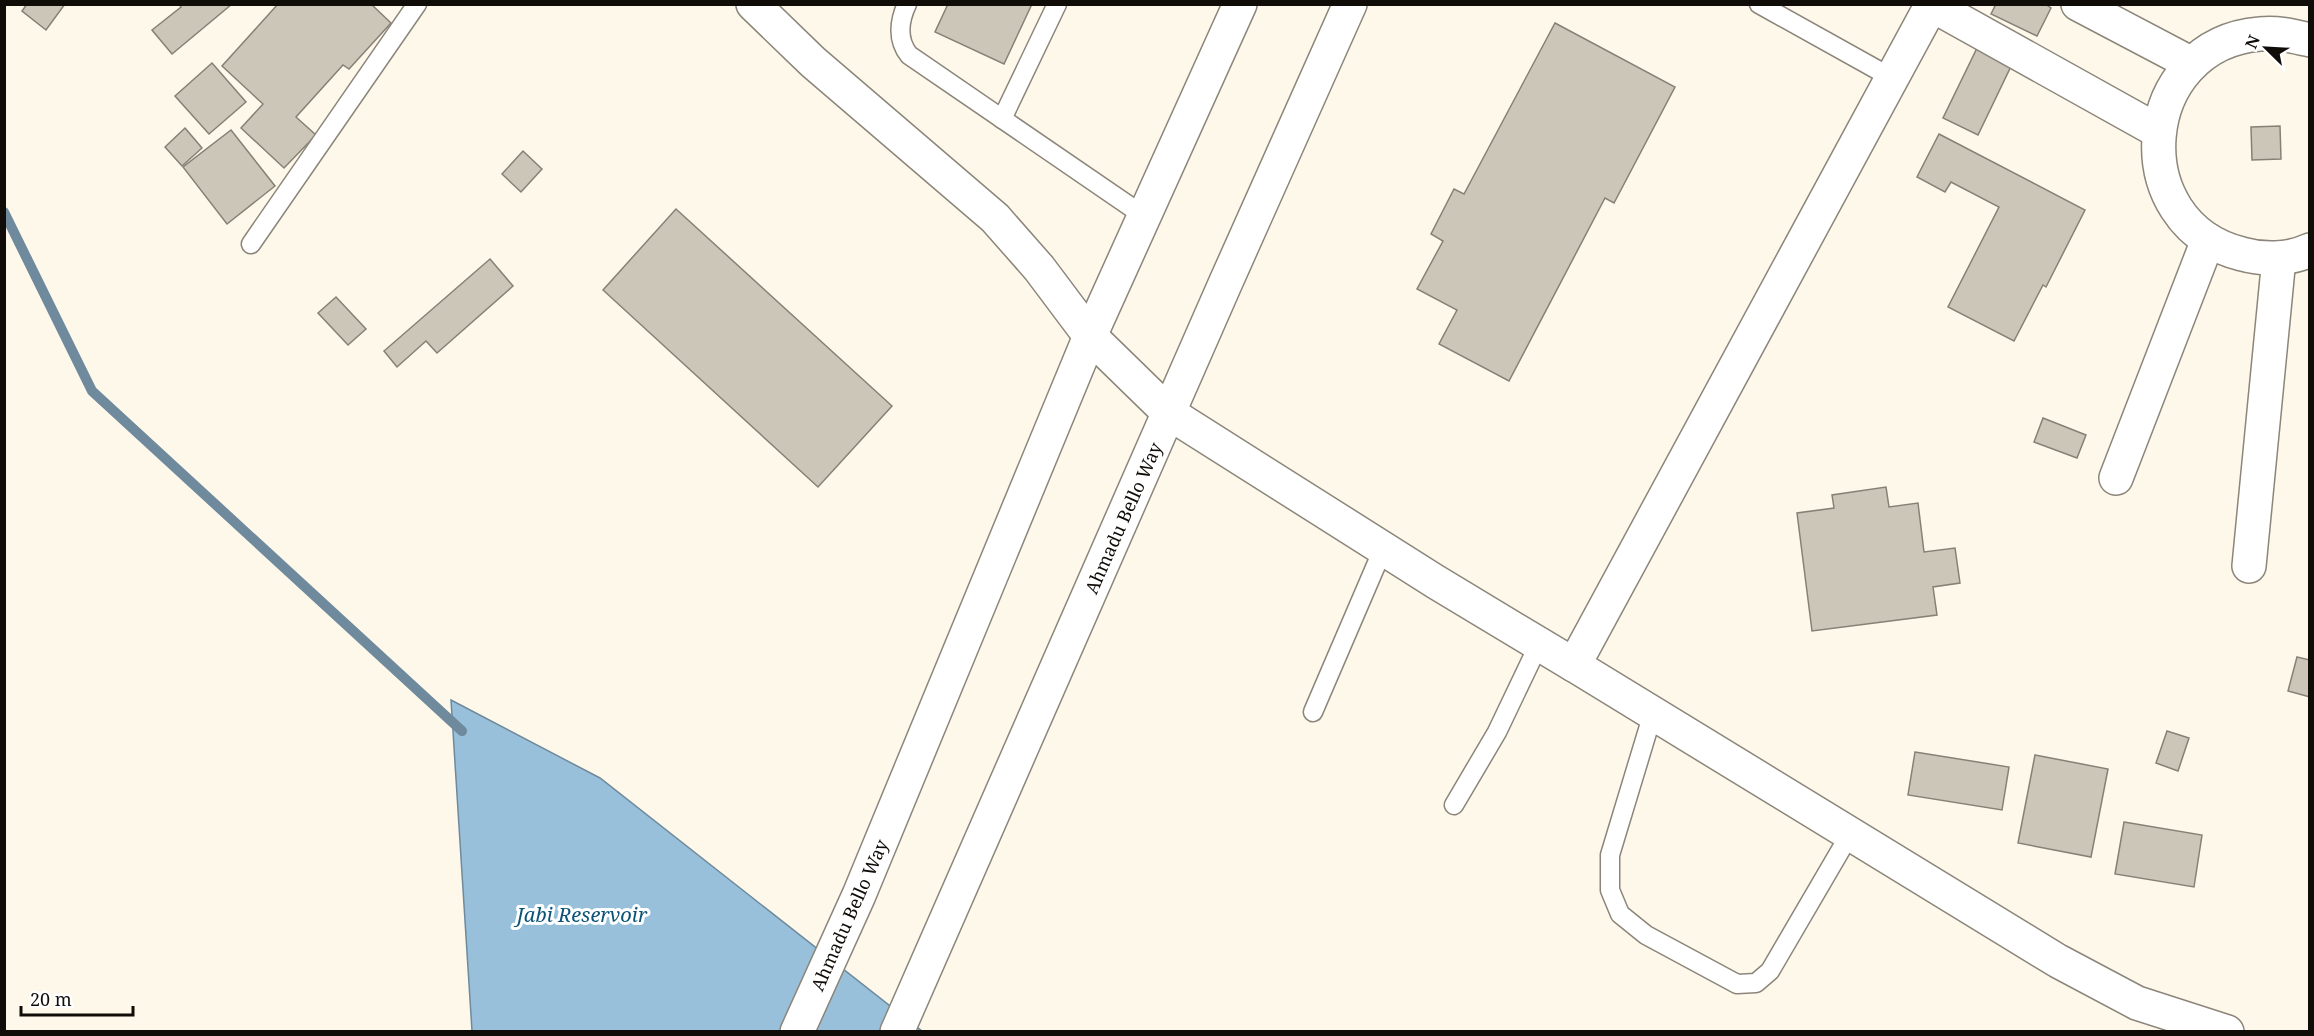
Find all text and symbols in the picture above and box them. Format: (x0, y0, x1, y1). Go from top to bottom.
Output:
north arrow (2236, 18, 2296, 78)
text: N (2240, 31, 2265, 52)
street label: Ahmadu Bello Way (1079, 438, 1168, 598)
street label: Ahmadu Bello Way (805, 835, 894, 995)
water label: Jabi Reservoir (513, 901, 648, 928)
scale bar (21, 979, 134, 1017)
text: 20 m (30, 987, 72, 1011)

